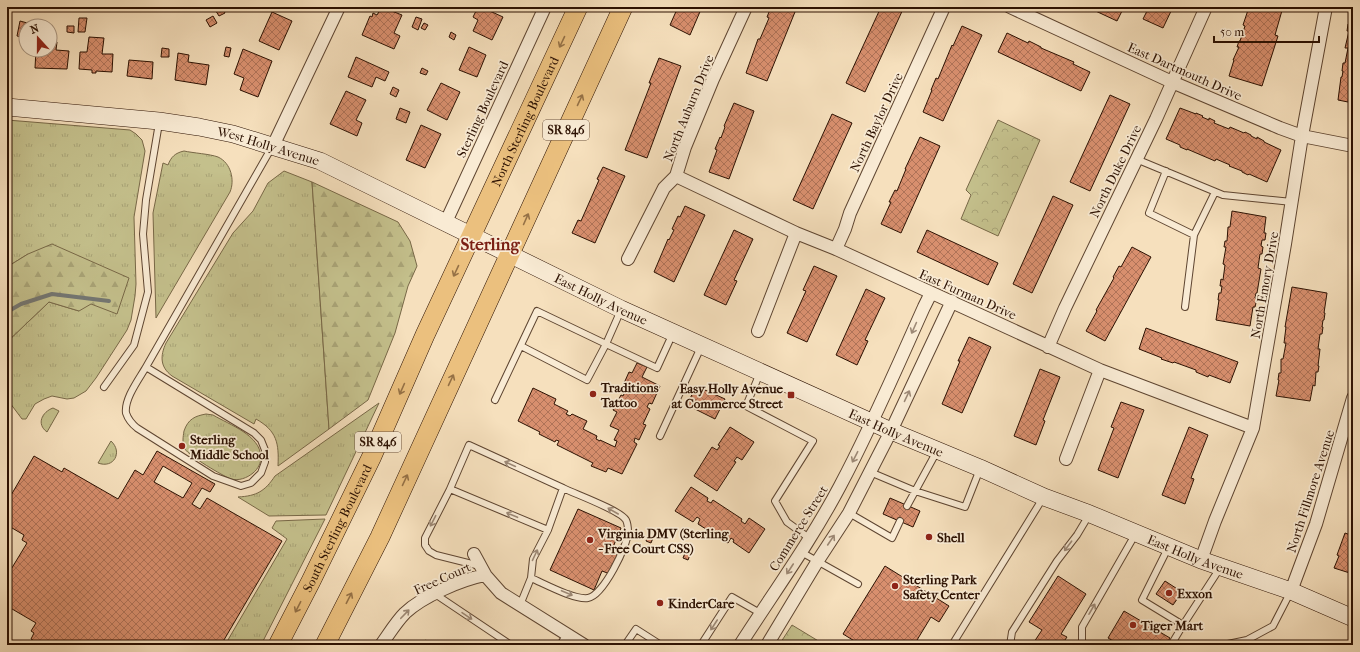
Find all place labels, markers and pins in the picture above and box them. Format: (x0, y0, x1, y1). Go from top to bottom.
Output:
place label: Traditions Tattoo (600, 380, 659, 410)
place label: Easy Holly Avenue at Commerce Street (672, 381, 784, 411)
marker: Traditions Tattoo (588, 389, 598, 399)
marker: Easy Holly Avenue at Commerce Street (786, 390, 796, 400)
place label: Sterling Middle School (189, 432, 269, 462)
marker: Sterling Middle School (177, 441, 187, 451)
place label: Virginia DMV (Sterling - Free Court CSS) (597, 526, 730, 556)
place label: Shell (937, 530, 965, 545)
marker: Shell (924, 532, 934, 542)
marker: Virginia DMV (Sterling - Free Court CSS) (585, 535, 595, 545)
place label: Sterling Park Safety Center (903, 572, 980, 603)
marker: Sterling Park Safety Center (890, 581, 900, 591)
place label: Exxon (1177, 586, 1213, 601)
marker: Exxon (1164, 588, 1174, 598)
place label: KinderCare (668, 596, 735, 611)
marker: KinderCare (655, 598, 665, 608)
place label: Tiger Mart (1140, 618, 1204, 634)
marker: Tiger Mart (1128, 620, 1138, 630)

